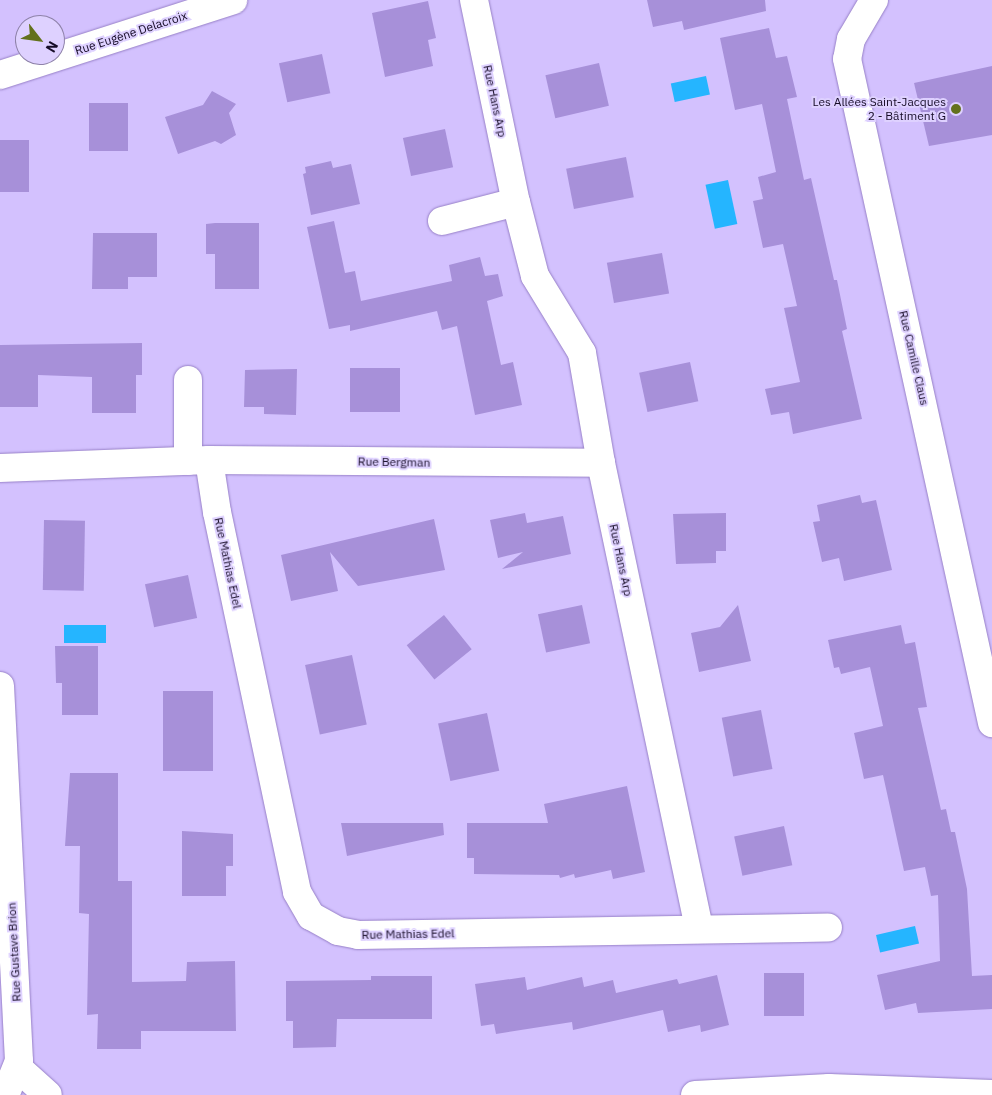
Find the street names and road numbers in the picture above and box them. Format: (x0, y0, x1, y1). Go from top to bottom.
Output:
street label: Rue Eugène Delacroix (73, 8, 189, 58)
street label: Rue Hans Arp (480, 64, 510, 138)
street label: Rue Camille Claus (896, 309, 932, 407)
street label: Rue Bergman (358, 454, 430, 470)
street label: Rue Mathias Edel (211, 516, 245, 610)
street label: Rue Hans Arp (606, 523, 636, 597)
street label: Rue Gustave Brion (4, 902, 24, 1002)
street label: Rue Mathias Edel (361, 926, 455, 942)

